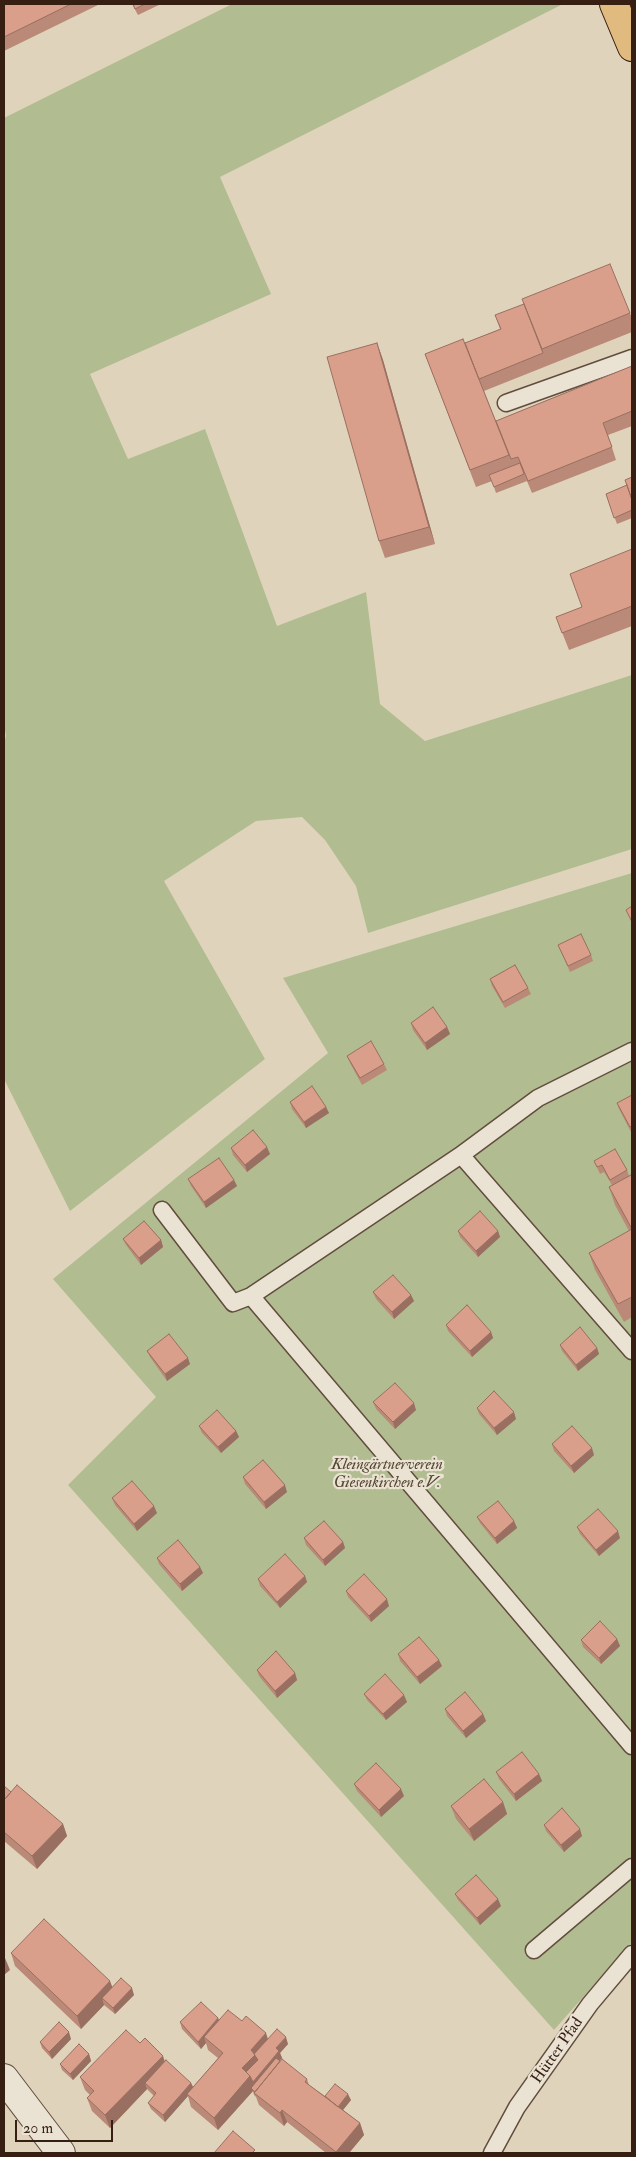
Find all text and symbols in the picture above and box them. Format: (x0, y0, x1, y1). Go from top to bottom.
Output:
park label: Kleingärtnerverein Giesenkirchen e.V. (331, 1456, 443, 1494)
street label: Hütter Pfad (528, 2014, 588, 2088)
scale bar (18, 2110, 115, 2142)
text: 20 m (23, 2119, 53, 2138)

